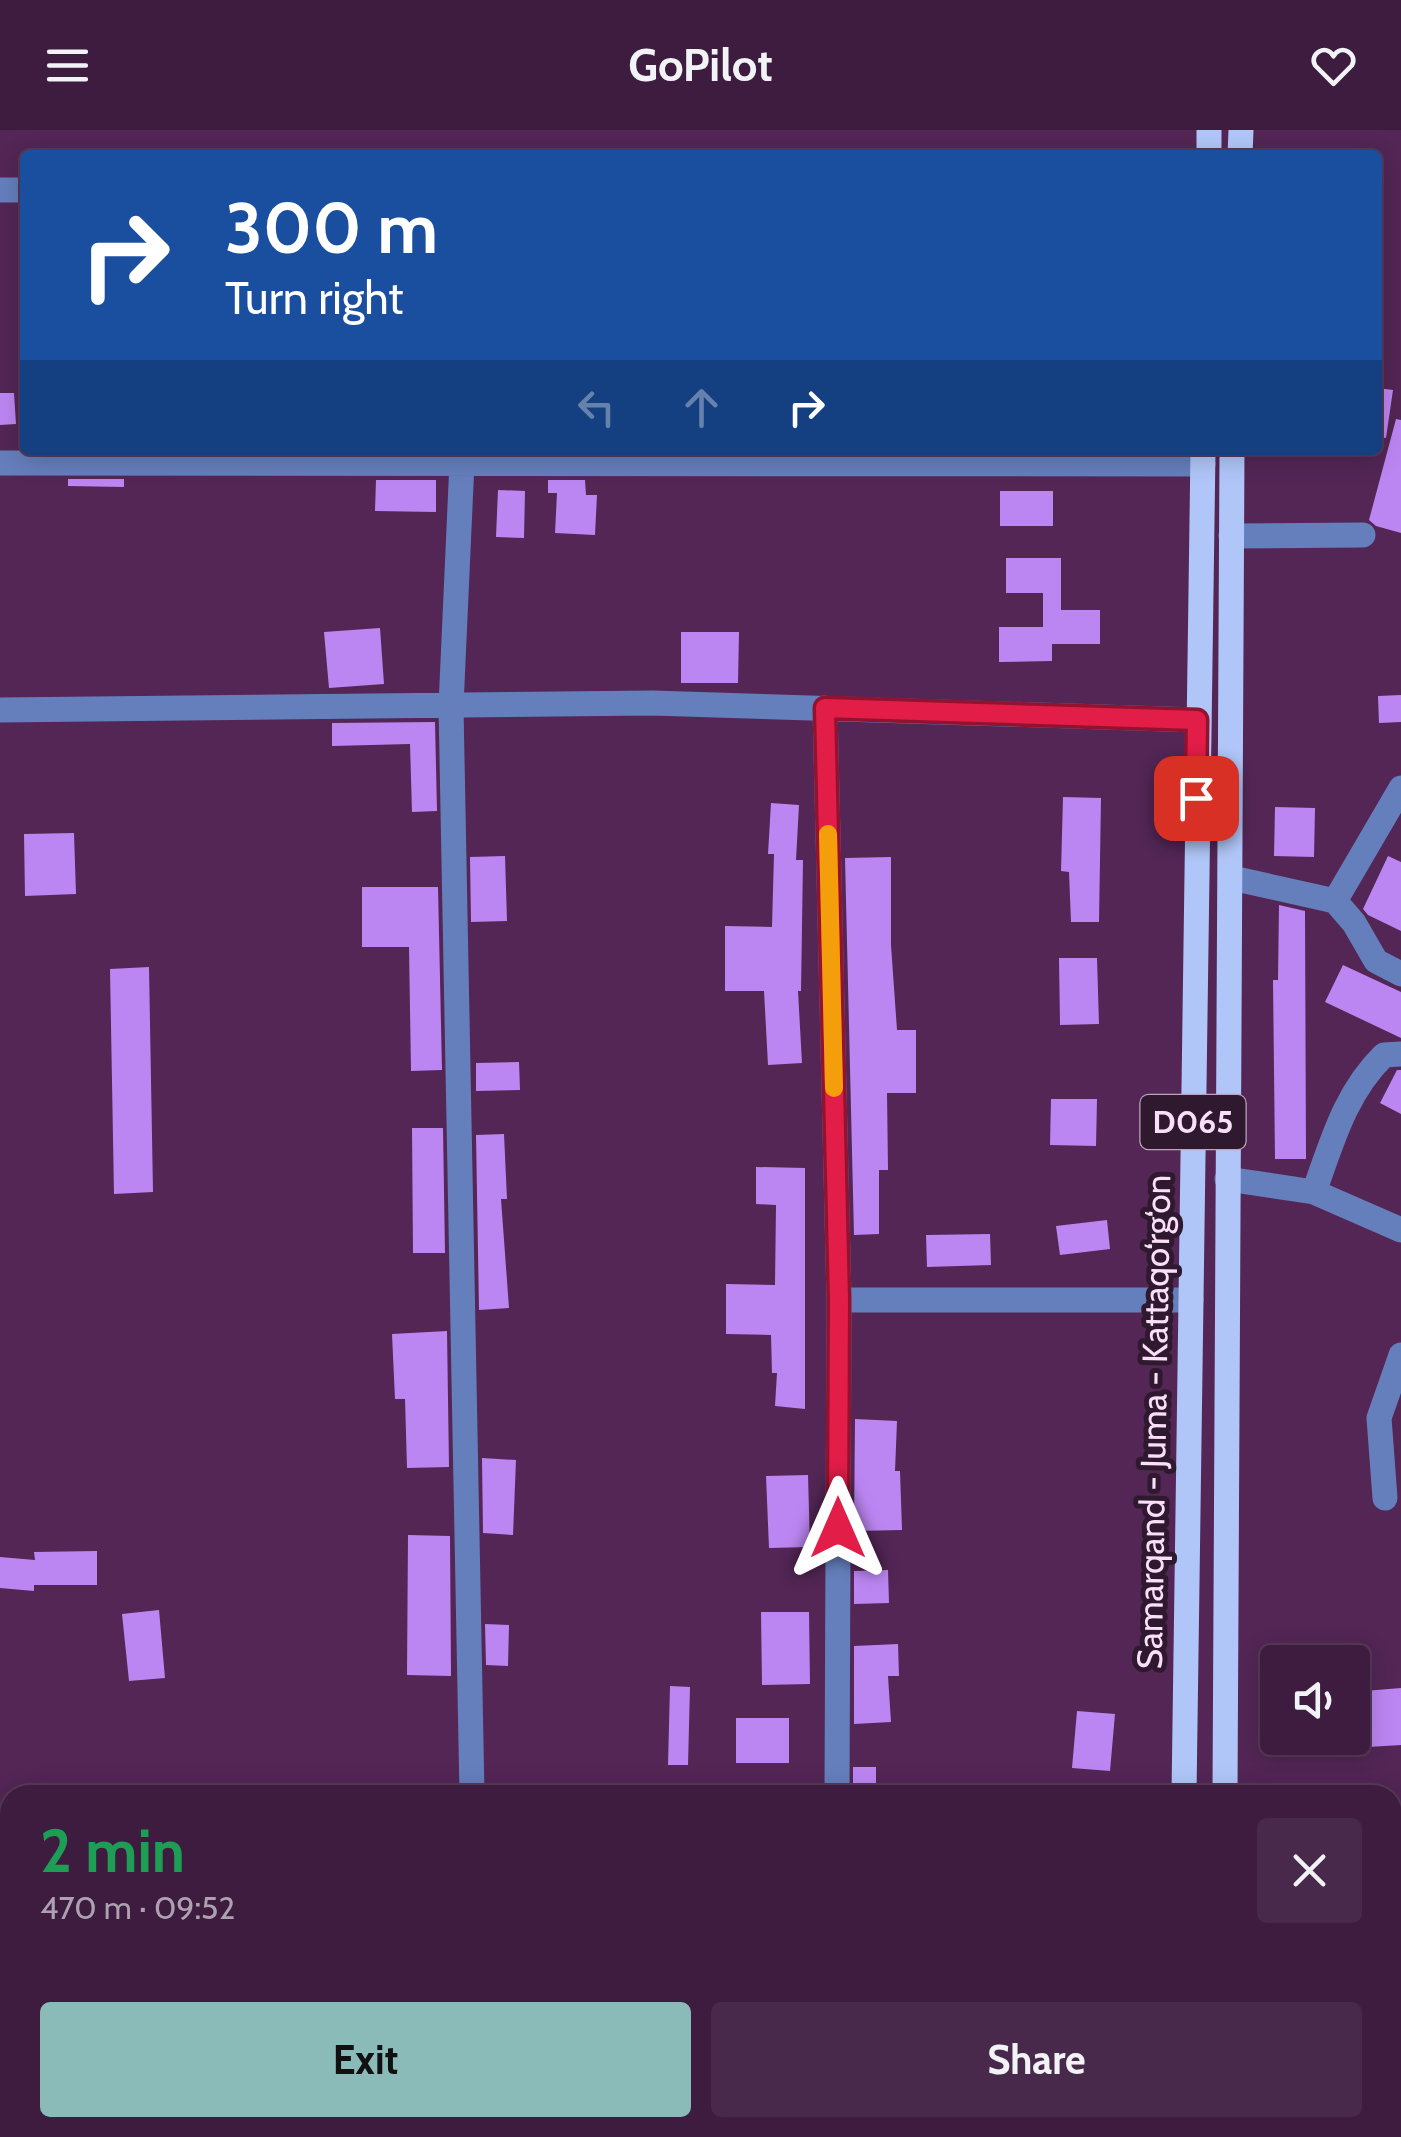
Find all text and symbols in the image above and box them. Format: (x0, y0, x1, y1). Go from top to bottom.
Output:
icon: menu (40, 38, 95, 93)
text: GoPilot (628, 38, 773, 92)
icon: heart (1306, 38, 1361, 93)
text: 300 m (225, 185, 438, 271)
icon: right (60, 190, 190, 320)
text: Turn right (225, 271, 404, 325)
icon: left (569, 380, 624, 435)
icon: ahead (674, 380, 729, 435)
icon: right (779, 380, 834, 435)
pin (1154, 756, 1239, 841)
icon: arrive (1169, 771, 1224, 826)
road number: D065 (1140, 1095, 1246, 1149)
street label: Samarqand - Juma - Kattaqo‘rg‘on (1128, 1174, 1179, 1670)
position arrow (786, 1476, 890, 1580)
map controls (1260, 1645, 1370, 1755)
button: sound (1260, 1645, 1370, 1755)
text: 2 min (40, 1814, 185, 1887)
button: close (1257, 1818, 1362, 1923)
text: 470 m · 09:52 (40, 1888, 235, 1927)
button: Exit (40, 2002, 691, 2117)
button: Share (711, 2002, 1362, 2117)

